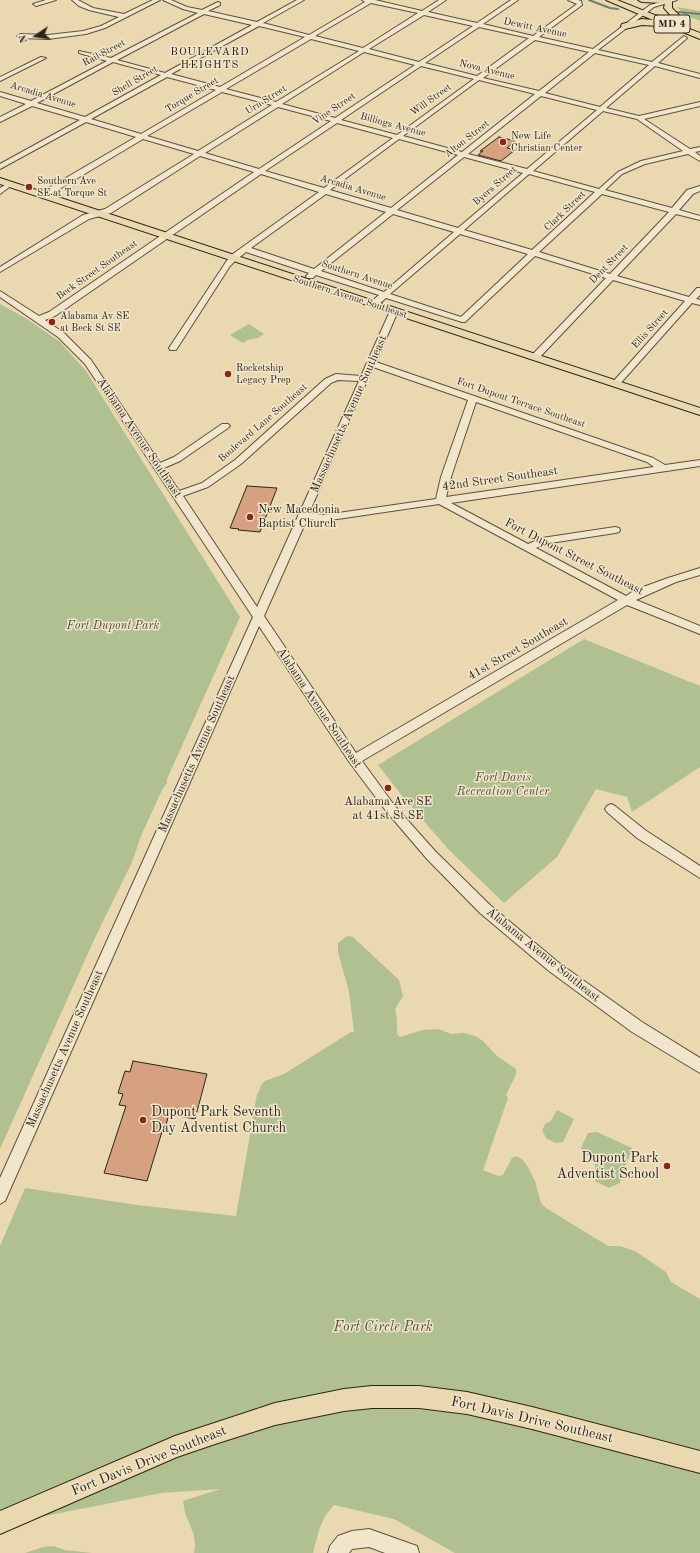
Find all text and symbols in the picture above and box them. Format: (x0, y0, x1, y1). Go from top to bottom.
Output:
street label: Dewitt Avenue (502, 15, 568, 41)
road number: MD 4 (654, 15, 690, 33)
north arrow (16, 16, 56, 56)
text: N (18, 33, 30, 44)
street label: Rail Street (81, 37, 127, 69)
district label: BOULEVARD HEIGHTS (170, 45, 250, 71)
street label: Nova Avenue (458, 57, 516, 83)
street label: Shell Street (110, 63, 160, 99)
street label: Torque Street (163, 74, 221, 116)
street label: Arcadia Avenue (9, 79, 77, 111)
street label: Will Street (408, 81, 454, 119)
street label: Urn Street (243, 83, 289, 117)
street label: Vine Street (310, 90, 358, 128)
street label: Billings Avenue (359, 110, 427, 140)
street label: Alton Street (442, 118, 492, 160)
place label: New Life Christian Center (511, 130, 583, 154)
marker: New Life Christian Center (498, 137, 508, 147)
street label: Byers Street (471, 164, 519, 208)
street label: Arcadia Avenue (319, 172, 387, 204)
place label: Southern Ave SE at Torque St (37, 175, 107, 198)
marker: Southern Ave SE at Torque St (24, 182, 34, 192)
street label: Clark Street (542, 188, 588, 234)
street label: Beck Street Southeast (54, 238, 140, 302)
street label: Dent Street (587, 242, 631, 286)
street label: Southern Avenue (320, 258, 394, 292)
street label: Southern Avenue Southeast (291, 273, 409, 321)
street label: Ellis Street (629, 307, 671, 351)
place label: Alabama Av SE at Beck St SE (60, 310, 129, 334)
marker: Alabama Av SE at Beck St SE (47, 317, 57, 327)
street label: Massachusetts Avenue Southeast (308, 333, 390, 495)
place label: Rocketship Legacy Prep (236, 362, 291, 386)
marker: Rocketship Legacy Prep (223, 369, 233, 379)
street label: Alabama Avenue Southeast (93, 375, 185, 501)
street label: Fort Dupont Terrace Southeast (455, 375, 587, 431)
street label: Boulevard Lane Southeast (216, 381, 310, 465)
street label: 42nd Street Southeast (441, 464, 559, 494)
place label: New Macedonia Baptist Church (258, 503, 340, 531)
marker: New Macedonia Baptist Church (245, 512, 255, 522)
street label: Fort Dupont Street Southeast (502, 516, 646, 598)
street label: 41st Street Southeast (465, 614, 571, 684)
park label: Fort Dupont Park (67, 619, 159, 633)
street label: Alabama Avenue Southeast (273, 645, 365, 771)
street label: Massachusetts Avenue Southeast (156, 673, 238, 835)
park label: Fort Davis Recreation Center (457, 771, 549, 799)
marker: Alabama Ave SE at 41st St SE (383, 783, 393, 793)
place label: Alabama Ave SE at 41st St SE (344, 795, 432, 823)
street label: Alabama Avenue Southeast (483, 905, 603, 1005)
street label: Massachusetts Avenue Southeast (24, 968, 106, 1130)
place label: Dupont Park Seventh Day Adventist Church (151, 1104, 286, 1136)
marker: Dupont Park Seventh Day Adventist Church (138, 1115, 148, 1125)
place label: Dupont Park Adventist School (557, 1150, 659, 1182)
marker: Dupont Park Adventist School (662, 1161, 672, 1171)
park label: Fort Circle Park (333, 1319, 433, 1335)
street label: Fort Davis Drive Southeast (449, 1393, 615, 1447)
street label: Fort Davis Drive Southeast (69, 1422, 229, 1500)

